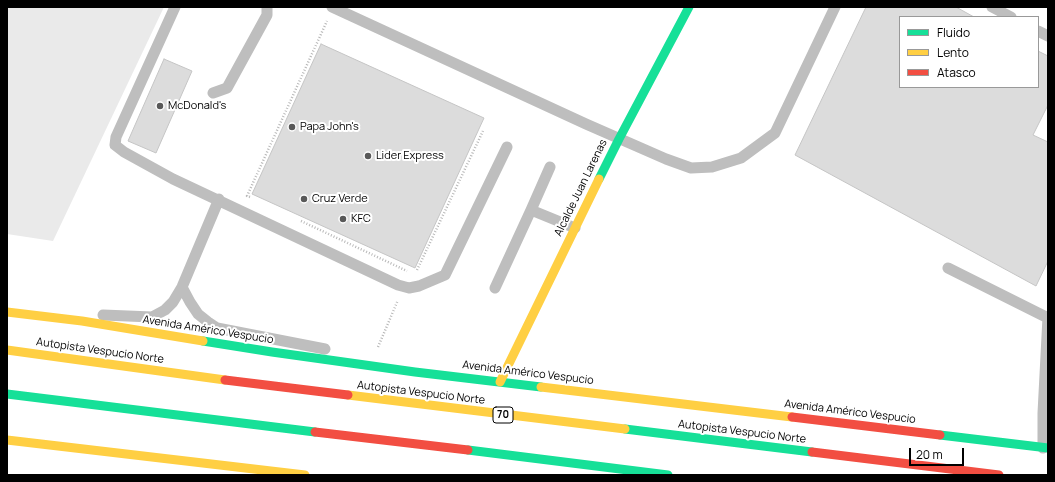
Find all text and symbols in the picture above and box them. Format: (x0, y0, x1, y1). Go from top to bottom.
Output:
legend (899, 16, 1039, 88)
text: Fluido (937, 24, 970, 41)
text: Lento (937, 44, 969, 61)
text: Atasco (937, 64, 976, 81)
place label: McDonald's (168, 99, 226, 113)
marker: McDonald's (155, 101, 165, 111)
place label: Papa John's (300, 120, 359, 134)
marker: Papa John's (287, 122, 297, 132)
street label: Alcalde Juan Larenas (552, 137, 610, 239)
place label: Lider Express (376, 149, 444, 163)
marker: Lider Express (363, 151, 373, 161)
place label: Cruz Verde (312, 192, 368, 206)
marker: Cruz Verde (299, 194, 309, 204)
place label: KFC (351, 212, 371, 226)
marker: KFC (338, 214, 348, 224)
street label: Avenida Américo Vespucio (142, 313, 274, 347)
street label: Autopista Vespucio Norte (35, 336, 165, 366)
street label: Avenida Américo Vespucio (462, 358, 594, 388)
street label: Autopista Vespucio Norte (356, 379, 486, 407)
street label: Avenida Américo Vespucio (784, 397, 916, 427)
road number: 70 (493, 407, 513, 423)
street label: Autopista Vespucio Norte (677, 418, 807, 446)
scale bar (911, 440, 966, 466)
text: 20 m (916, 446, 943, 463)

